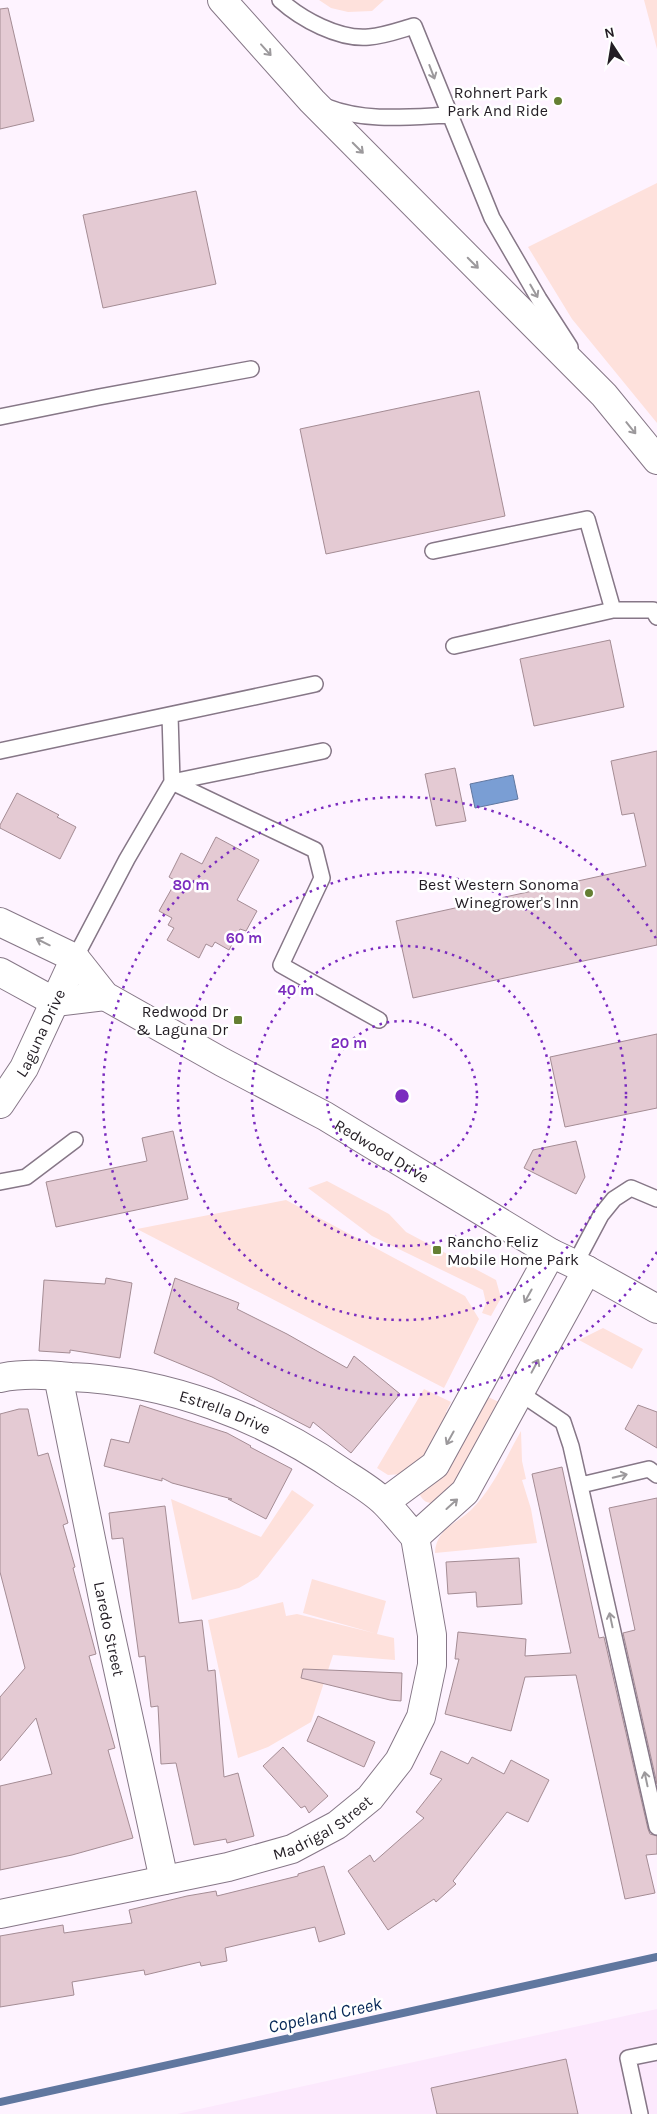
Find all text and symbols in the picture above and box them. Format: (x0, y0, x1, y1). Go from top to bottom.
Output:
north arrow (587, 20, 637, 70)
text: N (603, 23, 616, 42)
one-way arrow (260, 44, 272, 57)
one-way arrow (428, 64, 437, 79)
place label: Rohnert Park Park And Ride (447, 83, 548, 120)
marker: Rohnert Park Park And Ride (552, 95, 564, 107)
one-way arrow (352, 142, 364, 154)
one-way arrow (467, 257, 479, 269)
one-way arrow (529, 283, 539, 298)
one-way arrow (625, 421, 636, 434)
place label: Best Western Sonoma Winegrower's Inn (418, 875, 579, 912)
text: 80 m (172, 876, 210, 894)
marker: Best Western Sonoma Winegrower's Inn (583, 887, 595, 899)
text: 60 m (226, 929, 262, 947)
one-way arrow (36, 937, 51, 947)
text: 40 m (278, 981, 314, 999)
street label: Laguna Drive (12, 986, 69, 1081)
place label: Redwood Dr & Laguna Dr (136, 1002, 228, 1039)
marker: Redwood Dr & Laguna Dr (232, 1014, 244, 1026)
text: 20 m (331, 1034, 367, 1052)
centre of rings (393, 1087, 411, 1105)
street label: Redwood Drive (331, 1115, 433, 1187)
place label: Rancho Feliz Mobile Home Park (447, 1232, 579, 1269)
marker: Rancho Feliz Mobile Home Park (431, 1244, 443, 1256)
one-way arrow (522, 1288, 532, 1302)
one-way arrow (531, 1359, 540, 1374)
street label: Estrella Drive (177, 1386, 274, 1438)
one-way arrow (445, 1431, 455, 1446)
one-way arrow (612, 1471, 628, 1480)
one-way arrow (445, 1498, 458, 1510)
street label: Laredo Street (90, 1580, 128, 1678)
one-way arrow (606, 1613, 615, 1629)
one-way arrow (641, 1771, 651, 1787)
street label: Madrigal Street (271, 1791, 376, 1864)
water label: Copeland Creek (266, 1992, 385, 2038)

